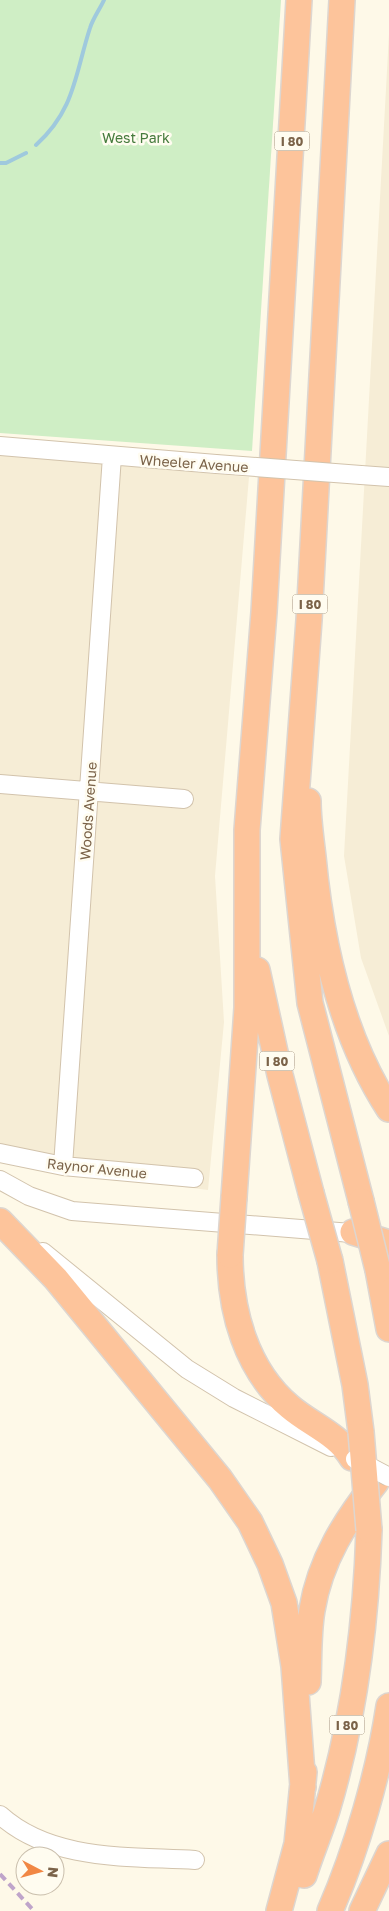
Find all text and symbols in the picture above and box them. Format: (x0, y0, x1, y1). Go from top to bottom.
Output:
park label: West Park (102, 129, 170, 146)
road number: I 80 (274, 132, 310, 150)
street label: Wheeler Avenue (139, 451, 249, 475)
road number: I 80 (292, 594, 328, 614)
street label: Woods Avenue (76, 761, 100, 861)
road number: I 80 (260, 1052, 294, 1070)
street label: Raynor Avenue (46, 1154, 148, 1182)
road number: I 80 (330, 1716, 364, 1734)
north arrow (15, 1846, 65, 1896)
text: N (44, 1866, 62, 1879)

